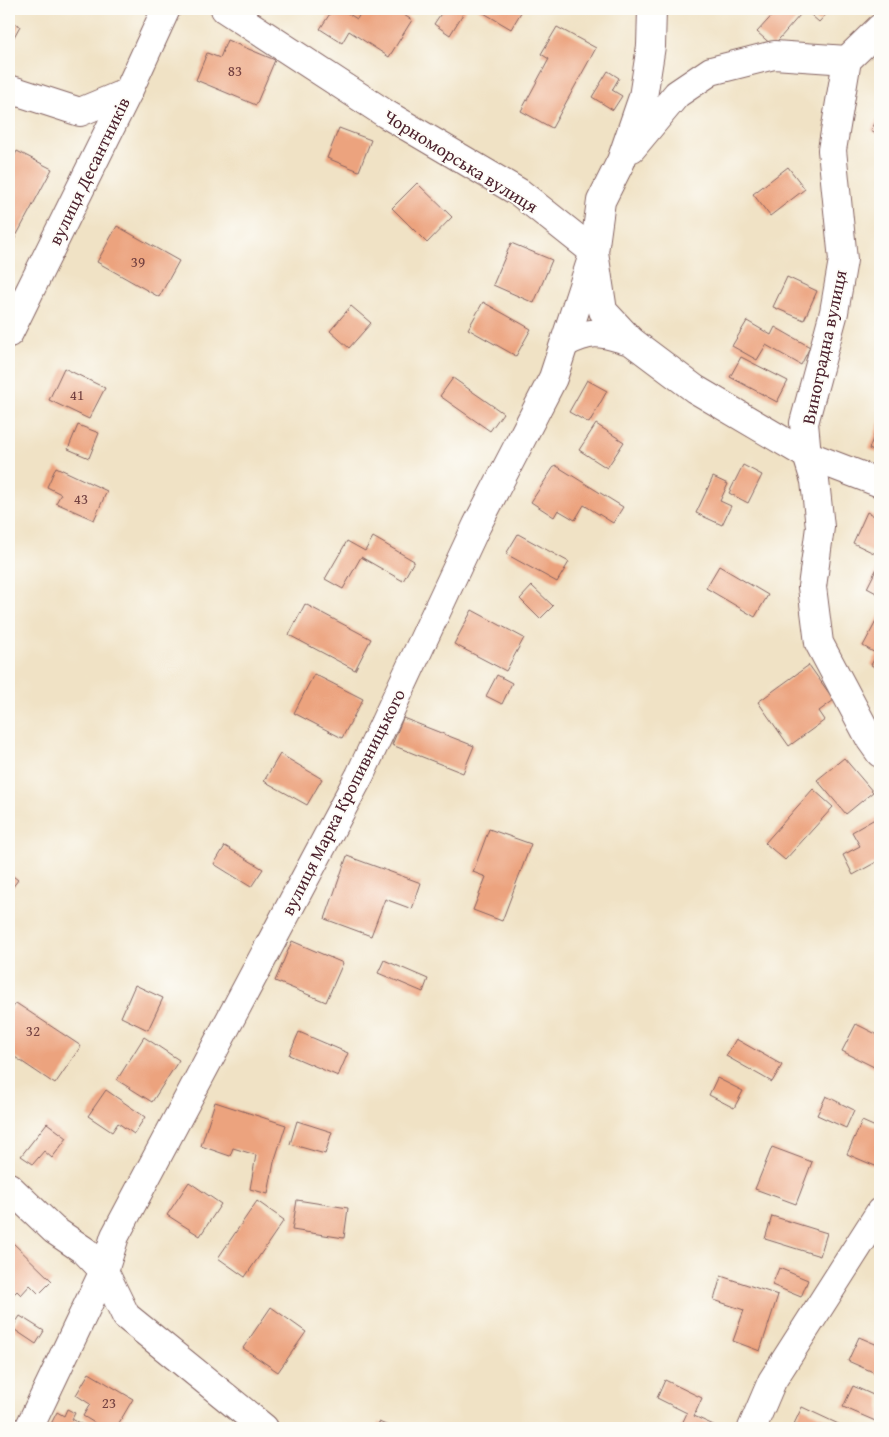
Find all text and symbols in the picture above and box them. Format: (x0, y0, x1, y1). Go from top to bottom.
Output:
house number: 83 (228, 60, 242, 81)
street label: вулиця Десантників (41, 92, 137, 250)
street label: Чорноморська вулиця (379, 102, 543, 220)
house number: 39 (131, 251, 145, 272)
street label: Виноградна вулиця (794, 267, 854, 427)
house number: 41 (70, 384, 84, 405)
house number: 43 (74, 488, 88, 509)
street label: вулиця Марка Кропивницького (274, 684, 412, 920)
house number: 32 (26, 1020, 40, 1041)
house number: 23 (102, 1392, 116, 1413)

